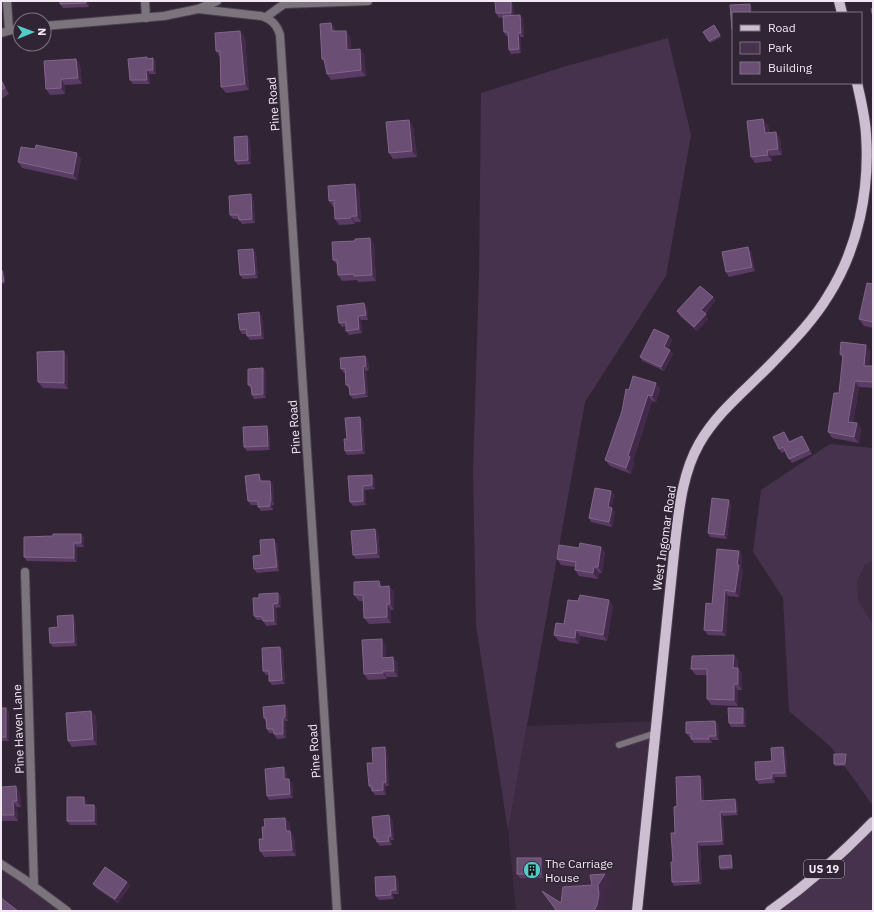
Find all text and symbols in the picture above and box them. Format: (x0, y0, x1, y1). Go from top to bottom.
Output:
north arrow (12, 12, 52, 52)
legend (732, 12, 862, 84)
text: Road (768, 20, 796, 35)
text: N (35, 28, 49, 36)
text: Park (768, 40, 793, 55)
text: Building (768, 60, 813, 75)
street label: Pine Road (264, 76, 282, 132)
street label: Pine Road (285, 399, 303, 455)
street label: West Ingomar Road (649, 484, 679, 592)
street label: Pine Haven Lane (9, 684, 27, 774)
street label: Pine Road (305, 723, 323, 779)
place label: The Carriage House (545, 856, 613, 885)
building icon: The Carriage House (522, 860, 542, 880)
road number: US 19 (804, 860, 844, 878)

